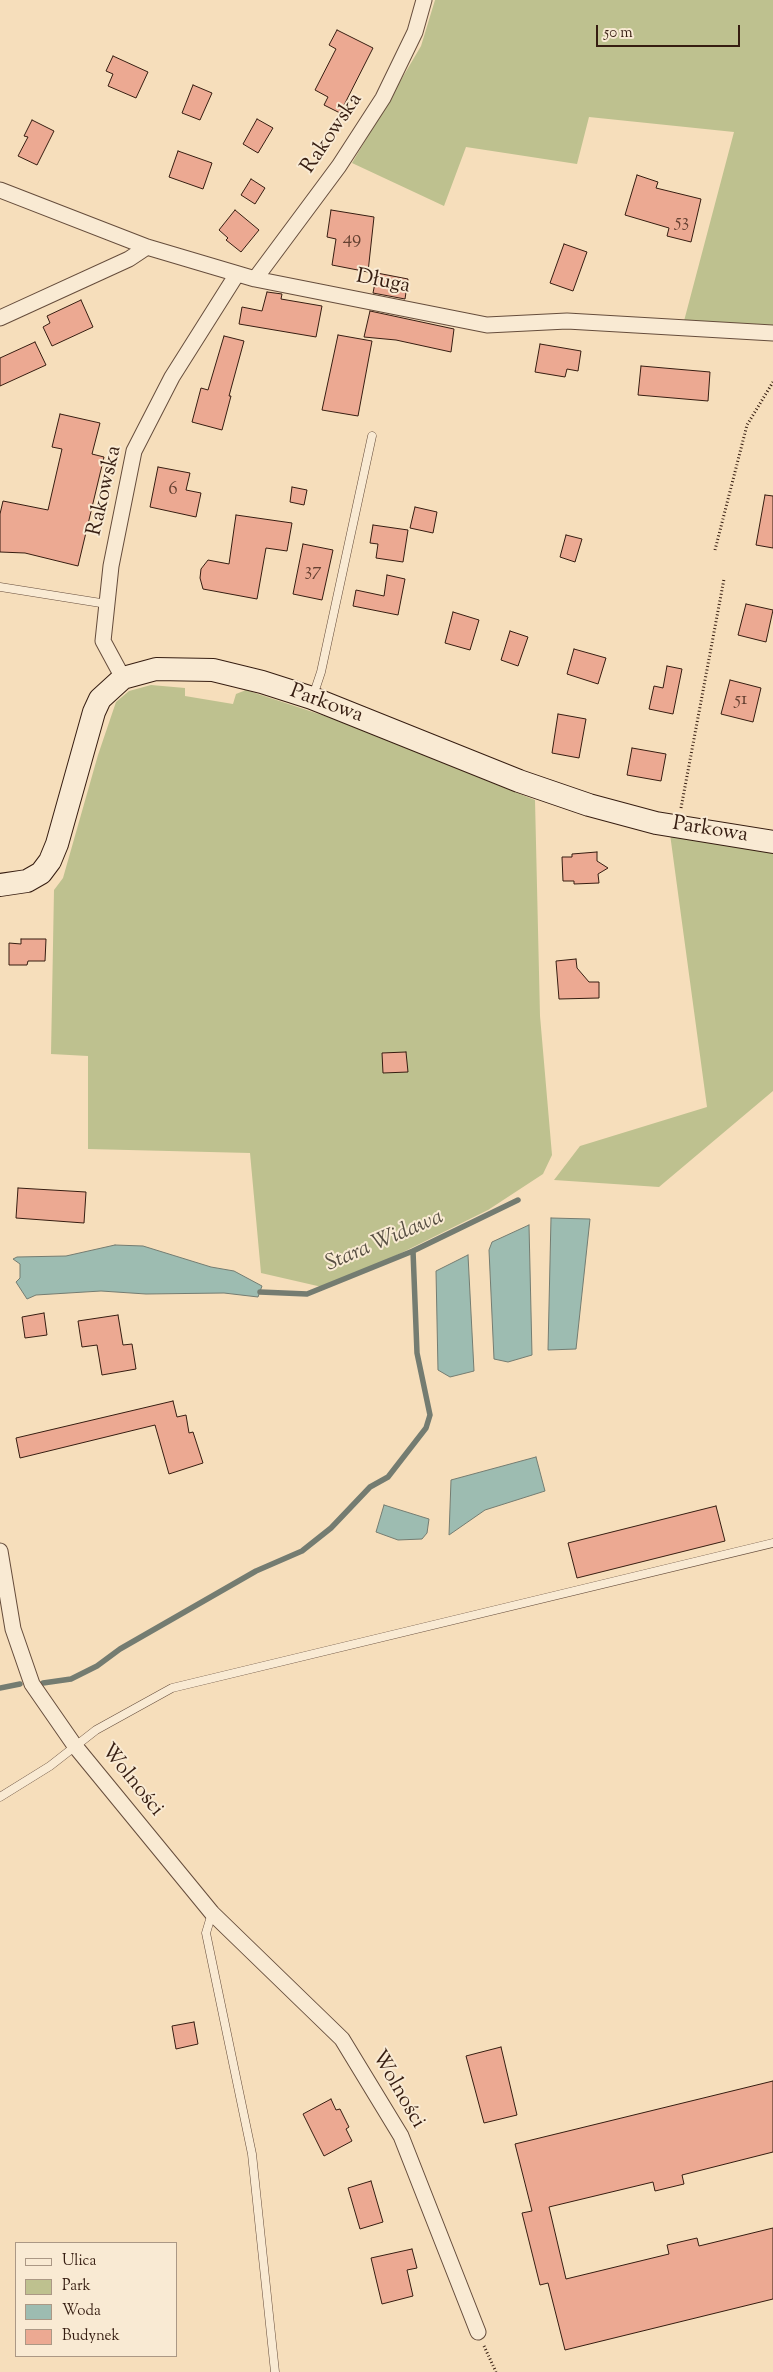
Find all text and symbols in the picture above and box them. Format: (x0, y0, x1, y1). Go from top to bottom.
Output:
scale bar (598, 15, 742, 47)
text: 50 m (604, 23, 633, 44)
street label: Rakowska (297, 89, 369, 179)
house number: 53 (675, 212, 689, 234)
house number: 49 (343, 229, 361, 251)
street label: Długa (354, 265, 412, 301)
street label: Rakowska (83, 443, 129, 539)
house number: 6 (168, 480, 178, 502)
house number: 37 (304, 561, 322, 583)
street label: Parkowa (286, 680, 366, 730)
house number: 51 (735, 690, 747, 712)
street label: Parkowa (670, 813, 750, 849)
water label: Stara Widawa (322, 1205, 448, 1279)
street label: Wolności (94, 1740, 168, 1822)
street label: Wolności (365, 2046, 429, 2134)
legend (15, 2242, 178, 2357)
text: Ulica (62, 2251, 96, 2272)
text: Park (62, 2276, 91, 2297)
text: Woda (62, 2301, 101, 2322)
text: Budynek (62, 2326, 120, 2347)

